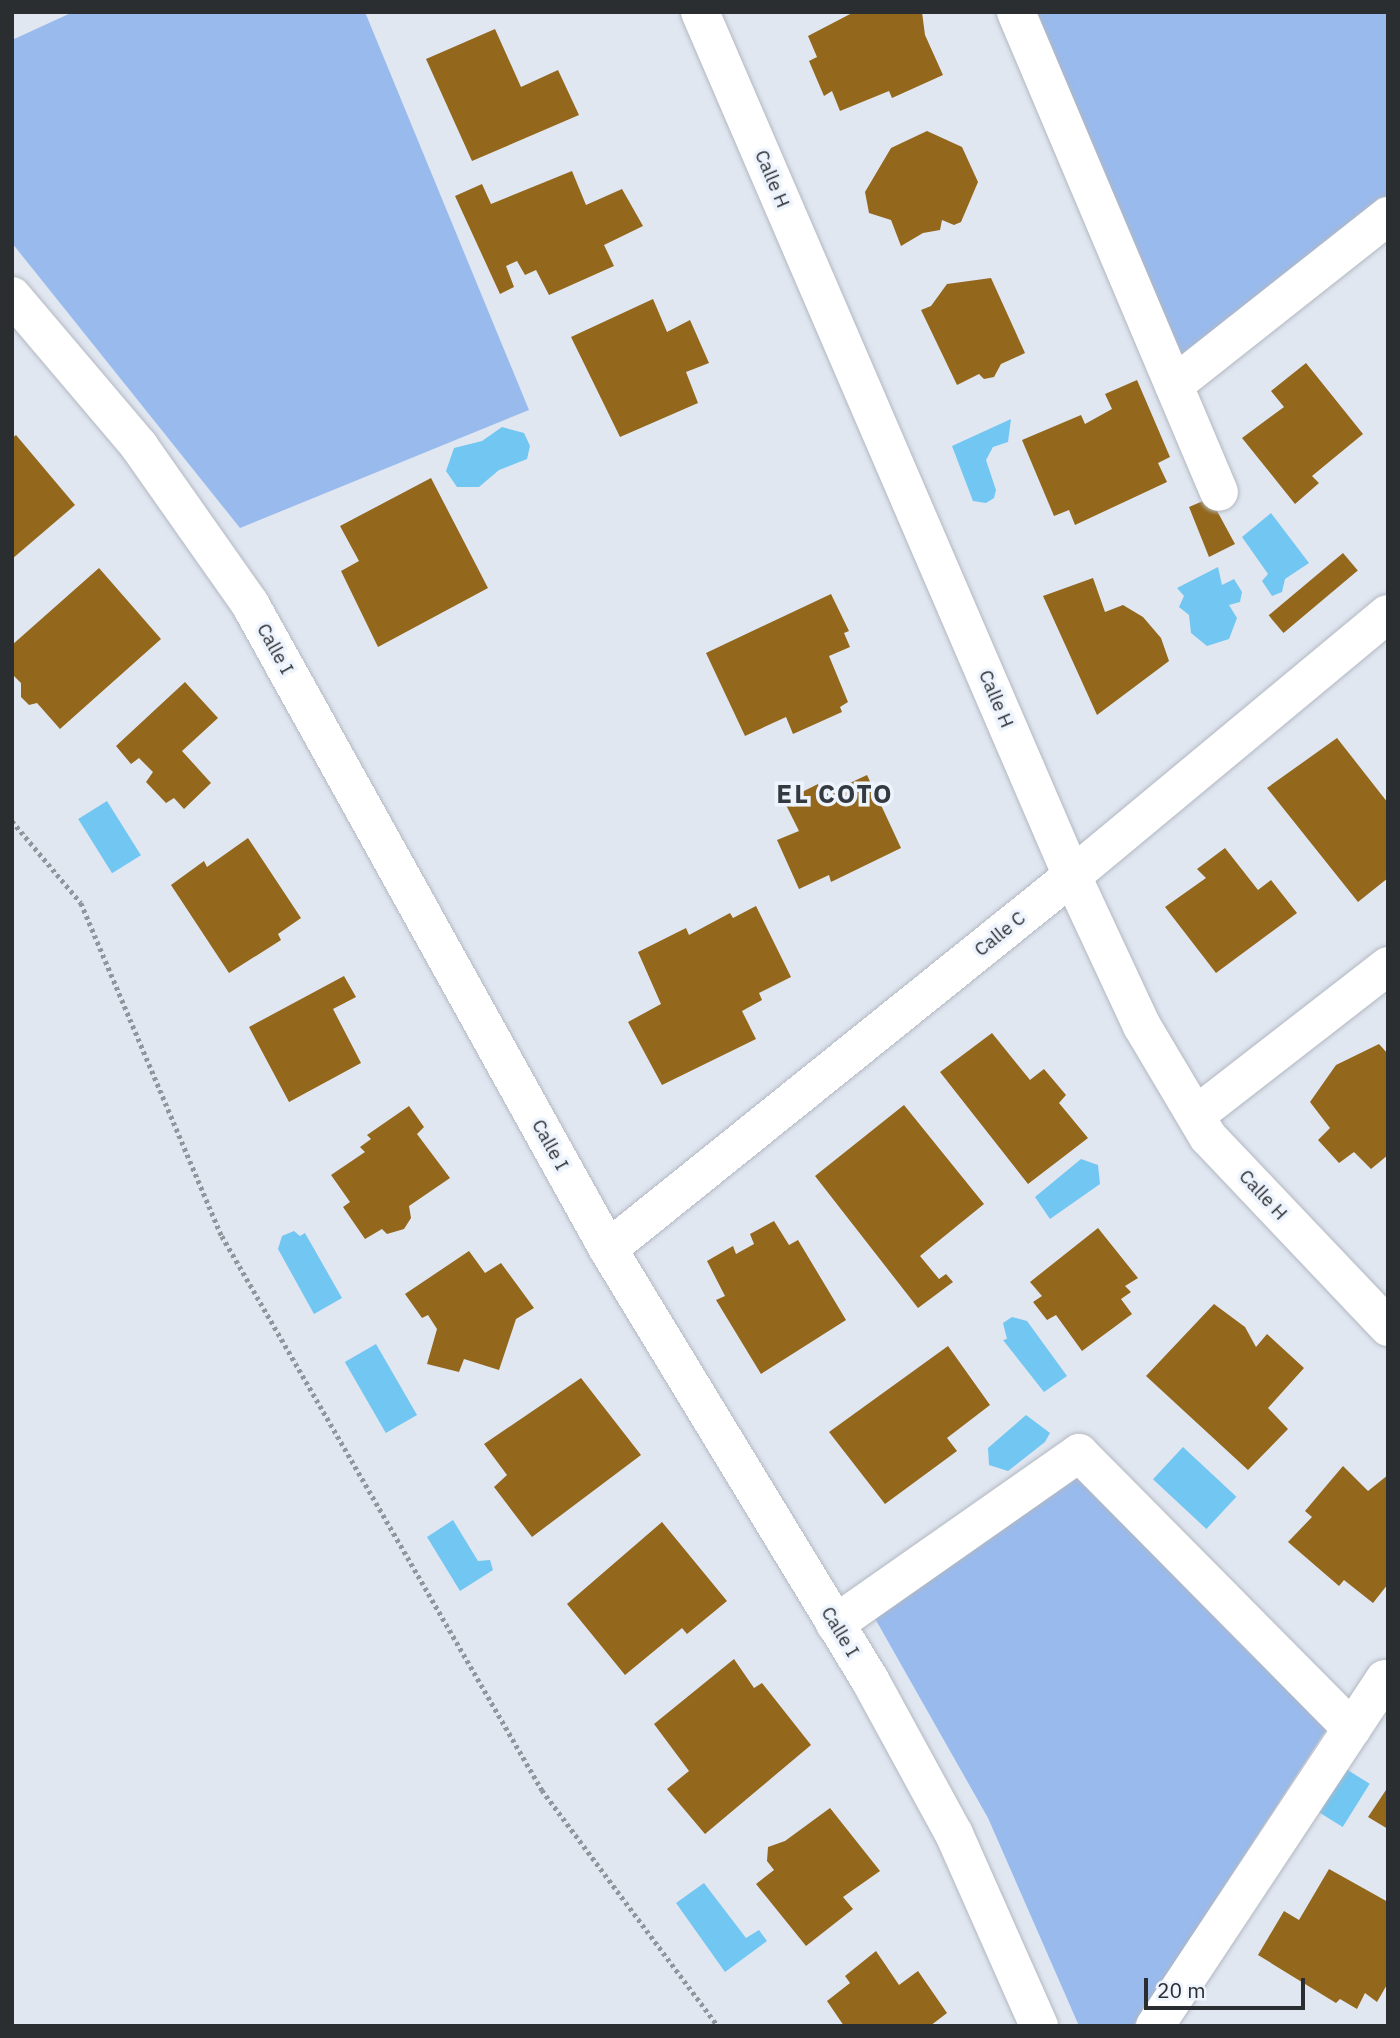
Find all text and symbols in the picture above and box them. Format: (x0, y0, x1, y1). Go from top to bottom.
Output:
street label: Calle H (750, 147, 794, 211)
street label: Calle I (252, 620, 298, 678)
street label: Calle H (974, 667, 1018, 731)
district label: EL COTO (777, 778, 893, 810)
street label: Calle C (970, 907, 1030, 961)
street label: Calle I (527, 1116, 573, 1174)
street label: Calle H (1234, 1165, 1292, 1225)
street label: Calle I (816, 1603, 864, 1661)
scale bar (1148, 1965, 1309, 2009)
text: 20 m (1157, 1976, 1206, 2004)

